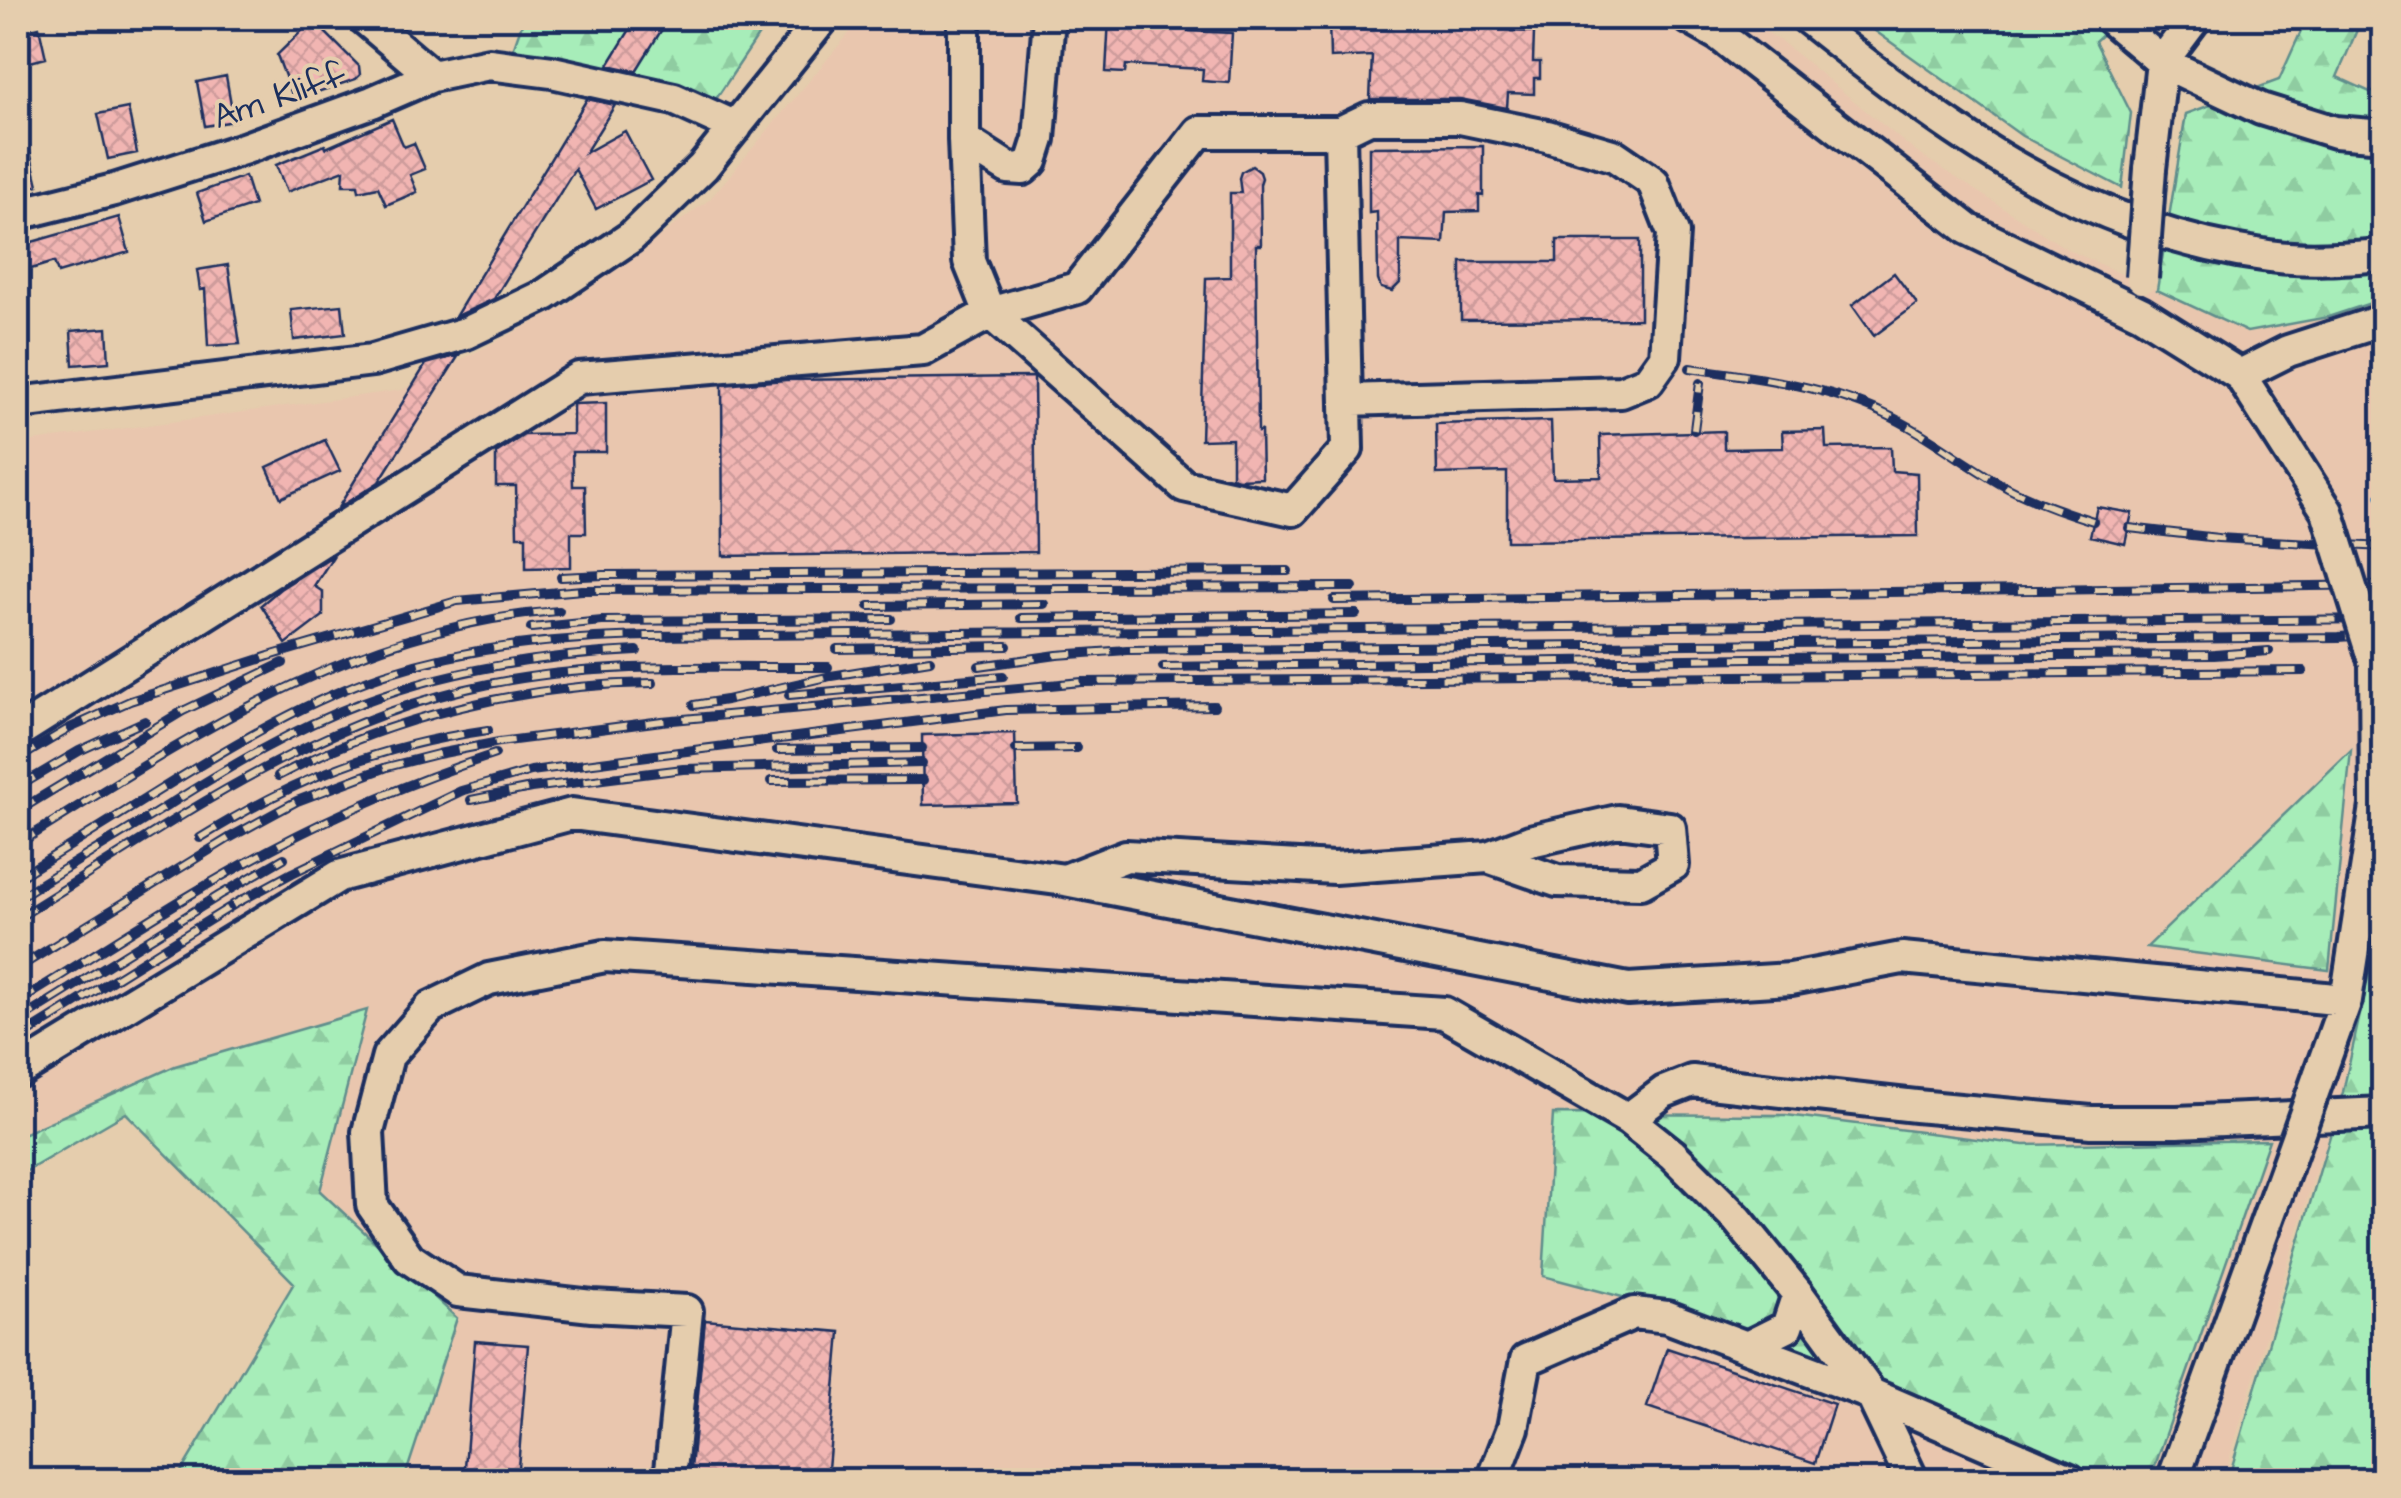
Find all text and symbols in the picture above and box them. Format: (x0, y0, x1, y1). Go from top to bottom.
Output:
street label: Am Kliff (207, 51, 353, 142)

